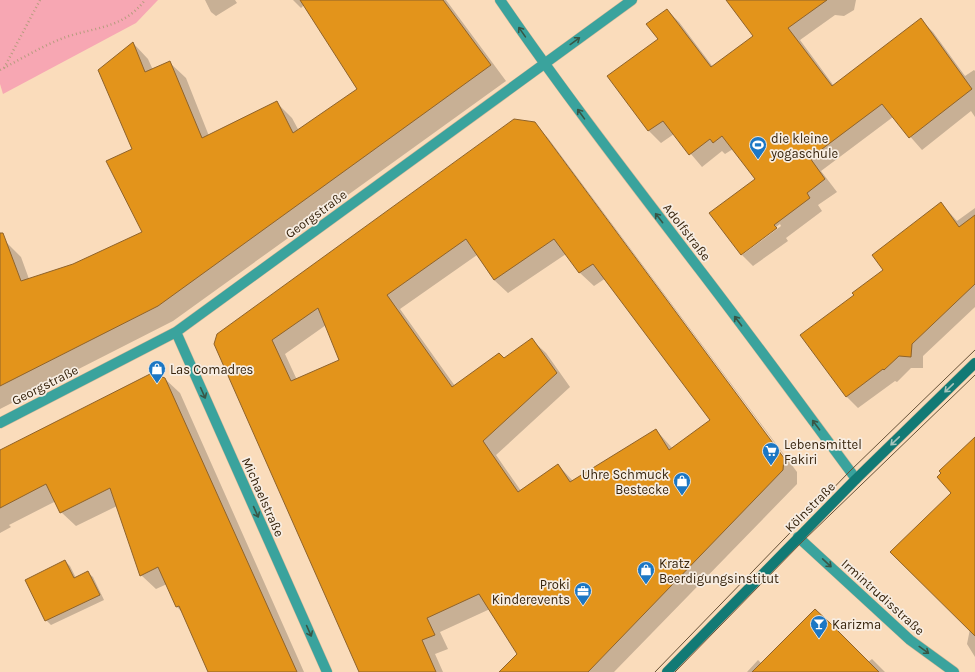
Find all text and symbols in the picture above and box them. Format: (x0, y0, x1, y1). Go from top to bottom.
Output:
one-way arrow (518, 27, 526, 38)
one-way arrow (570, 37, 581, 45)
one-way arrow (577, 109, 585, 120)
place label: die kleine yogaschule (770, 131, 839, 161)
sports icon: die kleine yogaschule (748, 135, 768, 160)
street label: Georgstraße (282, 187, 350, 241)
street label: Adolfstraße (660, 200, 714, 264)
one-way arrow (655, 212, 663, 223)
one-way arrow (734, 316, 742, 327)
shop icon: Las Comadres (147, 359, 167, 384)
street label: Georgstraße (9, 362, 81, 408)
place label: Las Comadres (170, 362, 254, 377)
one-way arrow (944, 383, 954, 393)
one-way arrow (200, 387, 207, 399)
one-way arrow (812, 420, 820, 431)
one-way arrow (890, 436, 900, 446)
place label: Lebensmittel Fakiri (784, 437, 862, 467)
supermarket icon: Lebensmittel Fakiri (761, 441, 781, 466)
street label: Michaelstraße (239, 455, 287, 539)
place label: Uhre Schmuck Bestecke (582, 467, 669, 497)
shop icon: Uhre Schmuck Bestecke (672, 471, 692, 496)
street label: Kölnstraße (782, 479, 838, 535)
one-way arrow (253, 506, 260, 518)
place label: Kratz Beerdigungsinstitut (659, 556, 779, 586)
street label: Irmintrudisstraße (838, 556, 928, 638)
one-way arrow (822, 559, 832, 568)
shop icon: Kratz Beerdigungsinstitut (636, 560, 656, 585)
place label: Proki Kinderevents (492, 577, 570, 607)
office icon: Proki Kinderevents (573, 581, 593, 606)
bar icon: Karizma (809, 614, 829, 639)
place label: Karizma (832, 617, 881, 632)
one-way arrow (305, 624, 313, 636)
one-way arrow (918, 646, 929, 654)

